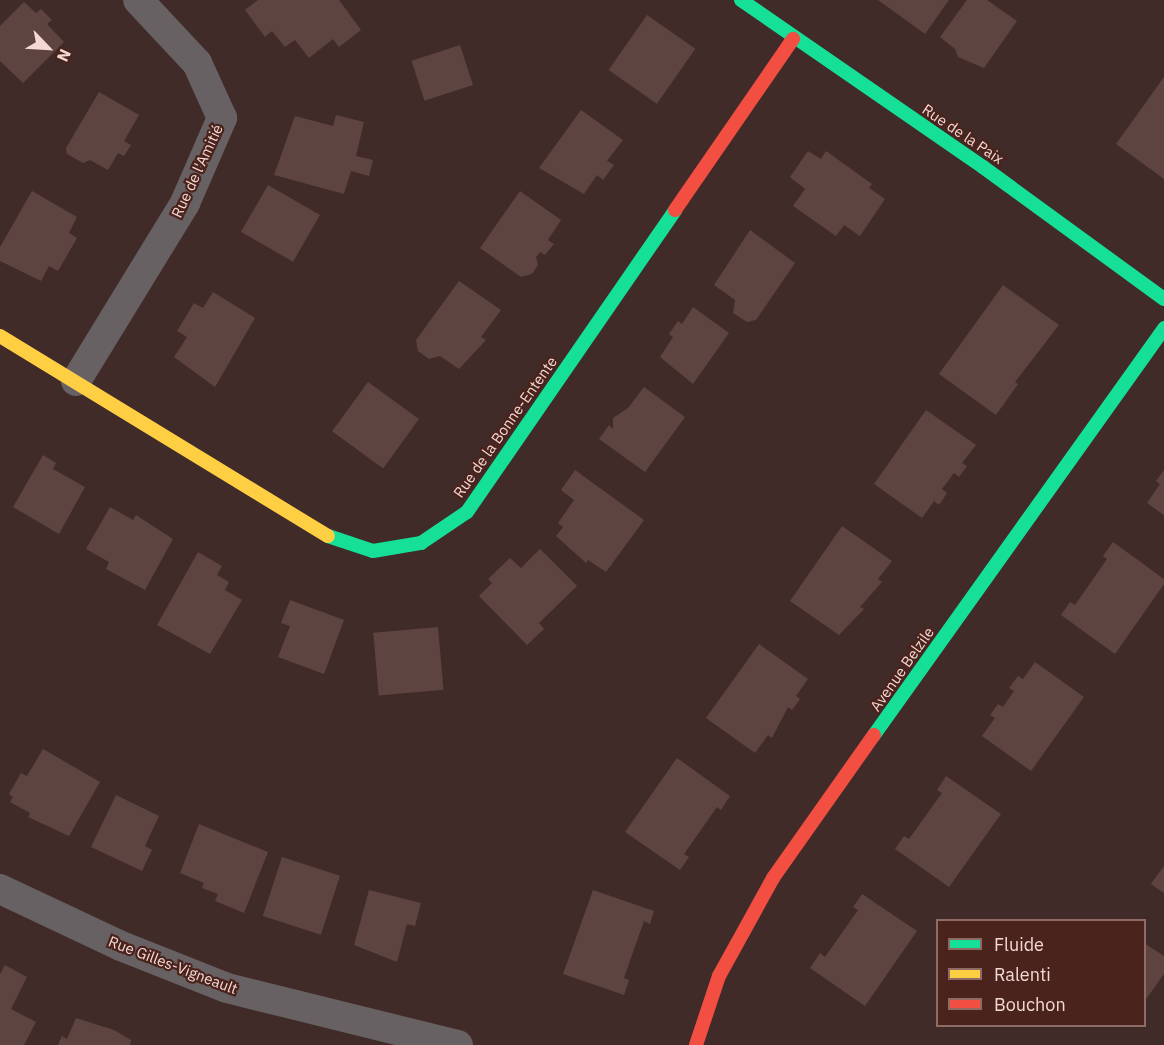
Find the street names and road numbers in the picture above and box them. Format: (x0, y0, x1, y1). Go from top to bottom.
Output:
street label: Rue de la Paix (919, 100, 1007, 168)
street label: Rue de l'Amitié (167, 121, 227, 221)
street label: Rue de la Bonne-Entente (449, 353, 561, 501)
street label: Avenue Belzile (866, 623, 938, 715)
street label: Rue Gilles-Vigneault (106, 932, 240, 998)

